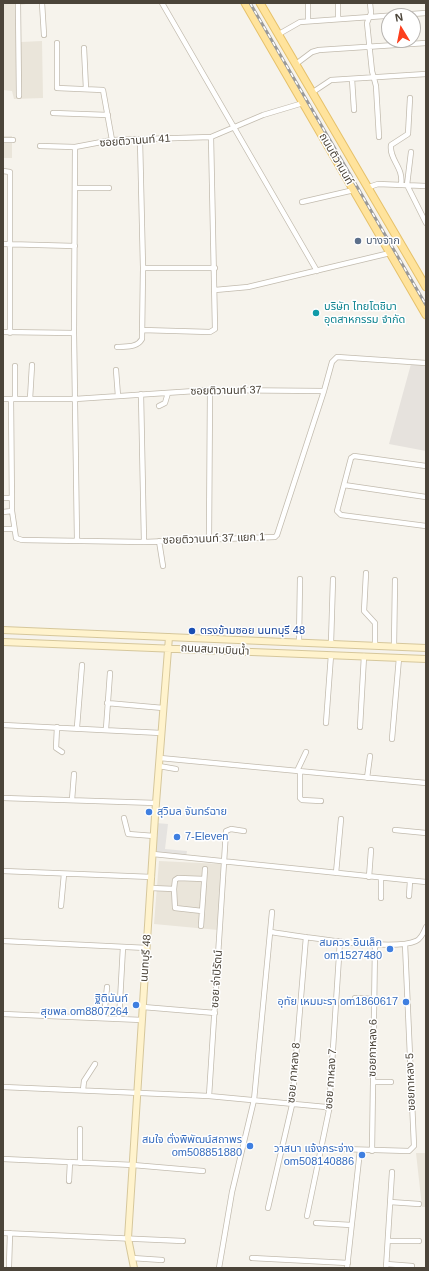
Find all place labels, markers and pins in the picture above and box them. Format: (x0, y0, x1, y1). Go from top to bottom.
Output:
place label: บางจาก (366, 234, 400, 248)
marker: บางจาก (353, 236, 363, 246)
place label: บริษัท ไทยโตชิบา อุตสาหกรรม จำกัด (324, 300, 405, 326)
marker: บริษัท ไทยโตชิบา อุตสาหกรรม จำกัด (311, 308, 321, 318)
place label: ตรงข้ามซอย นนทบุรี 48 (200, 624, 305, 638)
marker: ตรงข้ามซอย นนทบุรี 48 (187, 626, 197, 636)
place label: สุวิมล จันทร์ฉาย (157, 805, 227, 819)
marker: สุวิมล จันทร์ฉาย (144, 807, 154, 817)
place label: 7-Eleven (185, 830, 228, 844)
marker: 7-Eleven (172, 832, 182, 842)
place label: สมควร อินเล็ก om1527480 (319, 936, 382, 962)
marker: สมควร อินเล็ก om1527480 (385, 944, 395, 954)
place label: ฐิตินันท์ สุขพล om8807264 (41, 992, 128, 1018)
place label: อุทัย เหมมะรา om1860617 (277, 995, 398, 1009)
marker: อุทัย เหมมะรา om1860617 (401, 997, 411, 1007)
marker: ฐิตินันท์ สุขพล om8807264 (131, 1000, 141, 1010)
place label: สมใจ ตั่งพิพัฒน์สถาพร om508851880 (142, 1133, 242, 1159)
marker: สมใจ ตั่งพิพัฒน์สถาพร om508851880 (245, 1141, 255, 1151)
place label: วาสนา แจ้งกระจ่าง om508140886 (274, 1142, 354, 1168)
marker: วาสนา แจ้งกระจ่าง om508140886 (357, 1150, 367, 1160)

